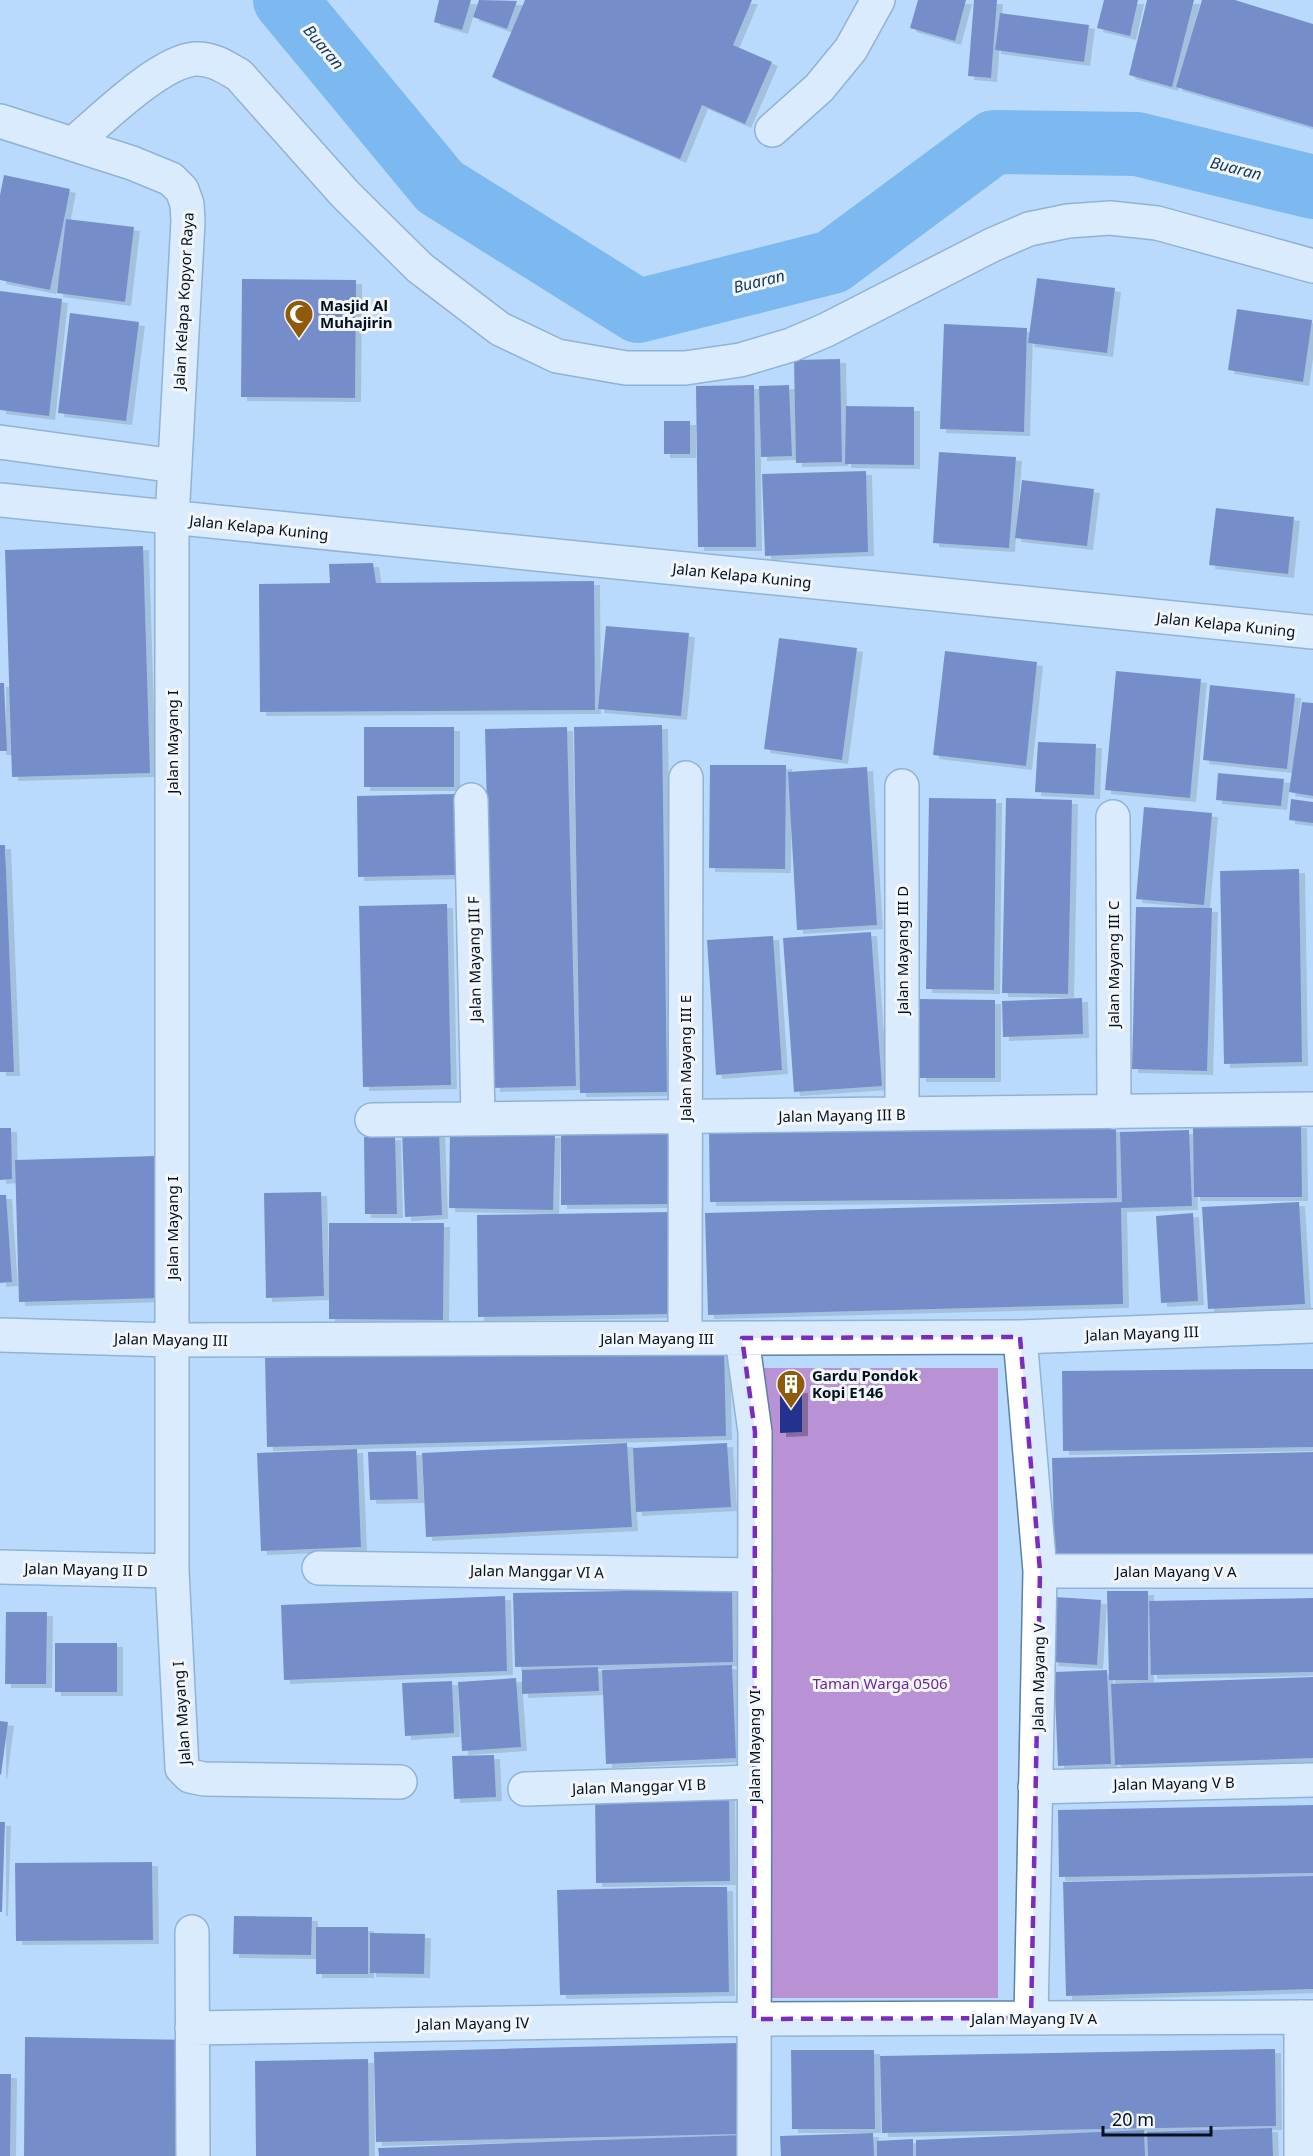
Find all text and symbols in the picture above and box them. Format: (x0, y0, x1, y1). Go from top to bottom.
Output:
water label: Buaran (299, 20, 349, 74)
water label: Buaran (1208, 151, 1264, 185)
street label: Jalan Kelapa Kopyor Raya (168, 212, 198, 392)
water label: Buaran (731, 264, 787, 298)
place label: Masjid Al Muhajirin (320, 295, 393, 332)
mosque icon: Masjid Al Muhajirin (283, 298, 315, 340)
street label: Jalan Kelapa Kuning (186, 510, 330, 544)
street label: Jalan Kelapa Kuning (669, 558, 813, 592)
street label: Jalan Kelapa Kuning (1153, 607, 1297, 641)
street label: Jalan Mayang I (162, 690, 182, 796)
street label: Jalan Mayang III D (892, 886, 912, 1016)
street label: Jalan Mayang III F (463, 896, 485, 1024)
street label: Jalan Mayang III C (1103, 900, 1123, 1030)
street label: Jalan Mayang III E (675, 995, 695, 1123)
street label: Jalan Mayang III B (776, 1104, 906, 1126)
street label: Jalan Mayang I (162, 1176, 182, 1282)
street label: Jalan Mayang III (1083, 1321, 1199, 1345)
street label: Jalan Mayang III (112, 1328, 228, 1350)
street label: Jalan Mayang III (598, 1328, 714, 1348)
place label: Gardu Pondok Kopi E146 (812, 1365, 919, 1402)
building icon: Gardu Pondok Kopi E146 (775, 1368, 807, 1410)
street label: Jalan Mayang II D (22, 1558, 148, 1580)
street label: Jalan Manggar VI A (468, 1560, 604, 1582)
street label: Jalan Mayang V A (1114, 1561, 1237, 1581)
street label: Jalan Mayang V (1027, 1623, 1049, 1733)
street label: Jalan Mayang I (167, 1661, 195, 1767)
park label: Taman Warga 0506 (812, 1673, 948, 1693)
street label: Jalan Mayang VI (744, 1690, 764, 1804)
street label: Jalan Mayang V B (1111, 1772, 1235, 1794)
street label: Jalan Manggar VI B (570, 1774, 706, 1798)
street label: Jalan Mayang IV A (969, 2008, 1097, 2028)
street label: Jalan Mayang IV (415, 2012, 529, 2034)
scale bar (1103, 2099, 1211, 2137)
text: 20 m (1112, 2107, 1154, 2131)

